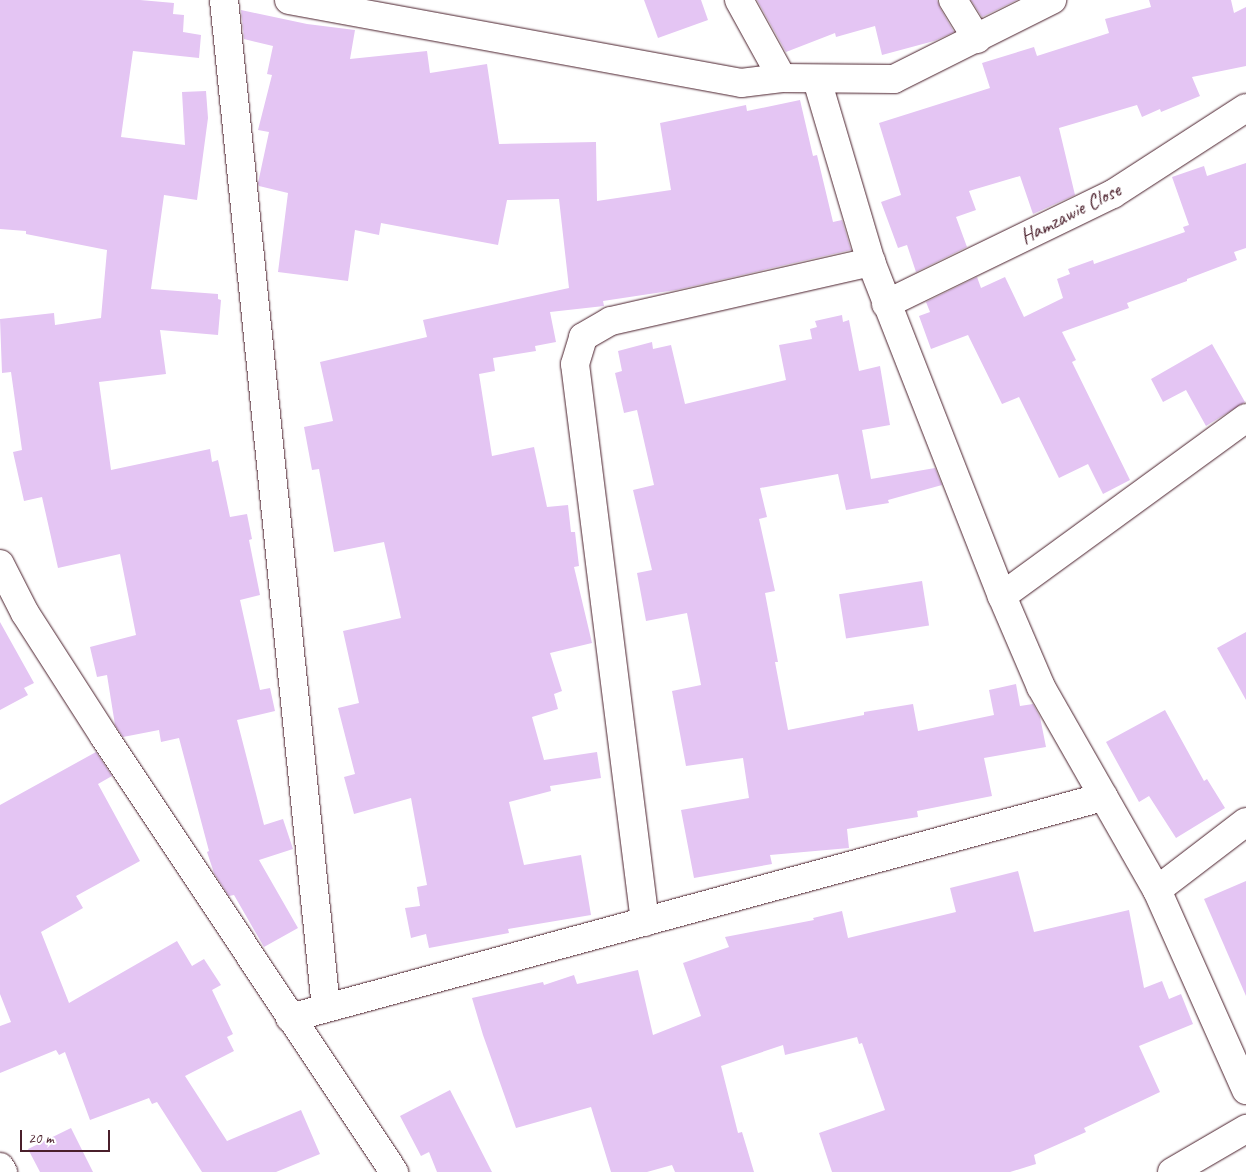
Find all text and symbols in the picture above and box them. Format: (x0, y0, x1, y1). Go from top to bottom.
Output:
street label: Hamzawie Close (1016, 177, 1124, 249)
scale bar (22, 1120, 112, 1152)
text: 20 m (28, 1129, 54, 1148)

